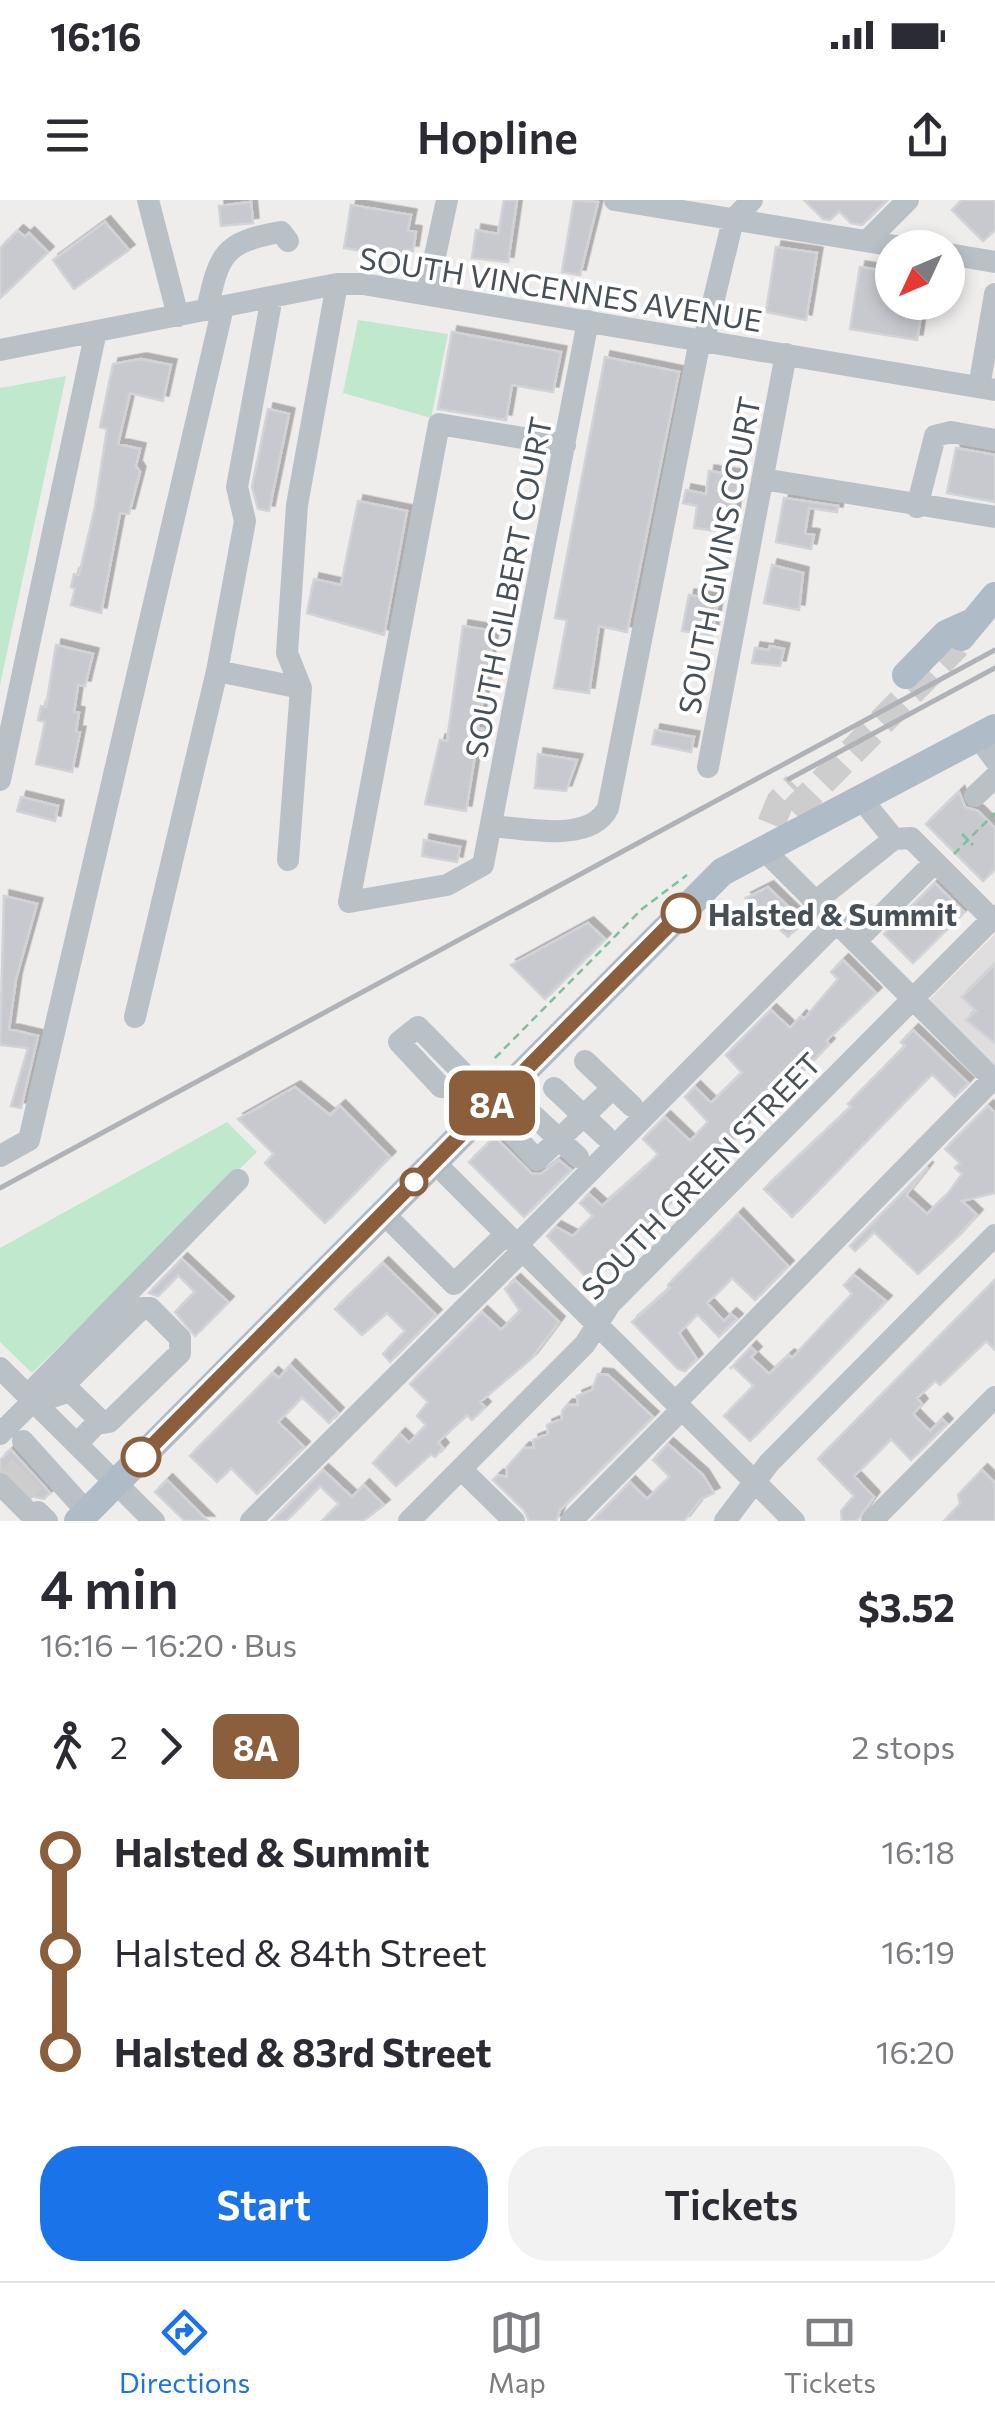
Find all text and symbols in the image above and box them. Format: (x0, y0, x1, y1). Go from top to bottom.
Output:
text: 16:16 (50, 12, 141, 59)
icon: menu (40, 108, 95, 163)
text: Hopline (417, 108, 578, 163)
icon: share (900, 108, 955, 163)
north arrow (875, 230, 965, 320)
map controls (875, 230, 965, 320)
street label: SOUTH VINCENNES AVENUE (357, 238, 765, 338)
street label: SOUTH GIVINS COURT (669, 393, 767, 717)
street label: SOUTH GILBERT COURT (456, 413, 558, 761)
marker: Halsted & Summit (662, 894, 700, 932)
place label: Halsted & Summit (708, 895, 957, 932)
street label: SOUTH GREEN STREET (572, 1044, 828, 1306)
line badge: 8A (447, 1070, 537, 1136)
text: 8A (469, 1082, 515, 1125)
unlabelled marker (401, 1169, 427, 1195)
unlabelled marker (122, 1438, 160, 1476)
text: 4 min (40, 1553, 179, 1620)
text: $3.52 (858, 1583, 955, 1630)
text: 16:16 – 16:20 · Bus (40, 1624, 297, 1664)
icon: walk (40, 1719, 95, 1774)
icon: forward (143, 1719, 198, 1774)
text: 8A (233, 1725, 279, 1768)
text: 2 (110, 1726, 128, 1766)
text: 2 stops (851, 1726, 955, 1766)
text: Halsted & Summit (114, 1828, 430, 1875)
text: 16:18 (881, 1831, 955, 1871)
text: Halsted & 84th Street (114, 1928, 487, 1975)
text: 16:19 (881, 1931, 955, 1971)
text: Halsted & 83rd Street (114, 2028, 492, 2075)
text: 16:20 (876, 2031, 955, 2071)
button: Start (40, 2146, 488, 2261)
button: Tickets (508, 2146, 955, 2261)
tab: Directions (119, 2305, 250, 2399)
tab: Map (488, 2305, 546, 2399)
tab: Tickets (784, 2305, 876, 2399)

